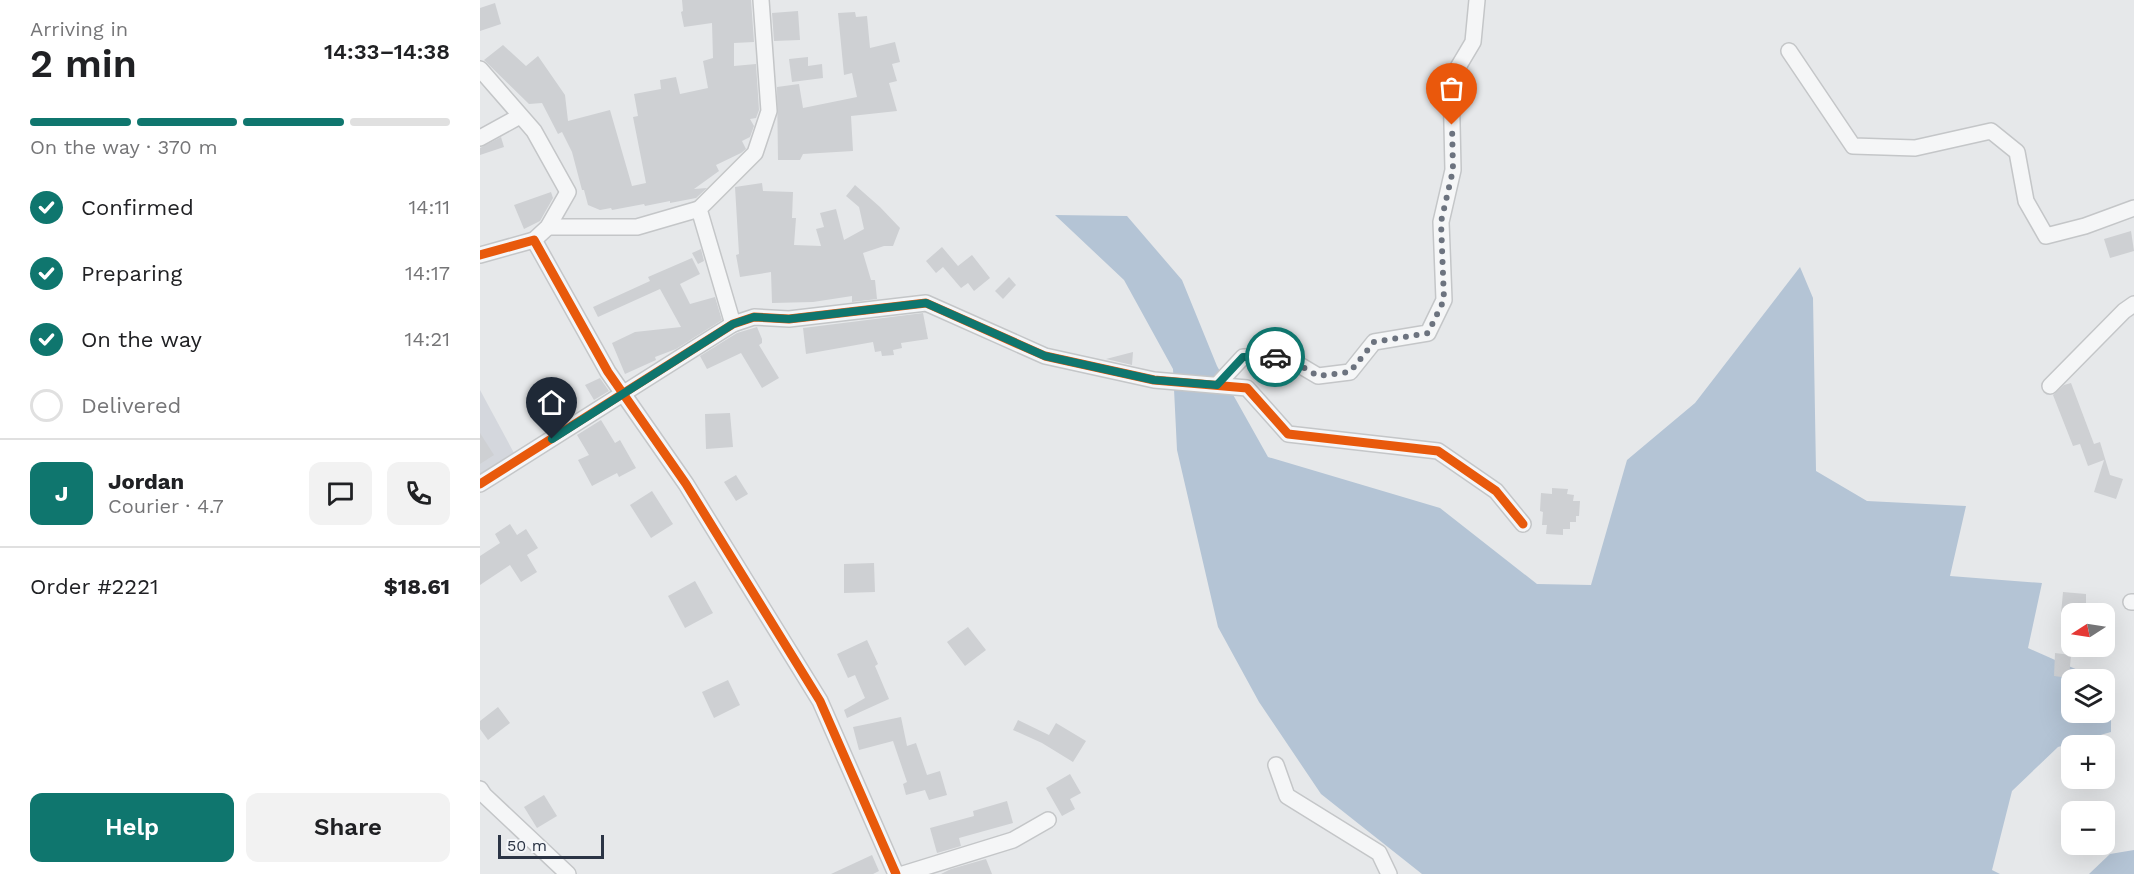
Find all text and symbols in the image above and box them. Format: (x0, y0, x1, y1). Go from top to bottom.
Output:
text: Arriving in (30, 17, 128, 41)
text: 14:33–14:38 (324, 39, 450, 64)
text: 2 min (30, 41, 137, 86)
pin (1426, 63, 1477, 125)
icon: bag (1435, 72, 1468, 105)
text: On the way · 370 m (30, 135, 218, 159)
icon: check (30, 191, 63, 224)
text: Confirmed (81, 195, 194, 220)
text: 14:11 (408, 195, 450, 219)
icon: check (30, 257, 63, 290)
text: Preparing (81, 261, 182, 286)
text: 14:17 (405, 261, 450, 285)
icon: check (30, 323, 63, 356)
text: On the way (81, 327, 202, 352)
text: 14:21 (405, 327, 450, 351)
courier (1245, 327, 1305, 387)
icon: car (1259, 341, 1292, 374)
pin (526, 377, 577, 439)
icon: home (535, 386, 568, 419)
text: Delivered (81, 393, 181, 418)
button: chat (309, 462, 372, 525)
button: phone (387, 462, 450, 525)
text: Jordan (108, 469, 184, 494)
text: J (55, 481, 68, 506)
text: Courier · 4.7 (108, 494, 224, 518)
text: Order #2221 (30, 574, 159, 599)
text: $18.61 (384, 574, 450, 599)
north arrow (2061, 603, 2115, 657)
map controls (2061, 603, 2115, 855)
button: layers (2061, 669, 2115, 723)
button: + (2061, 735, 2115, 789)
button: Help (30, 793, 234, 862)
button: Share (246, 793, 450, 862)
button: − (2061, 801, 2115, 855)
scale bar (498, 832, 604, 860)
text: 50 m (507, 836, 547, 855)

